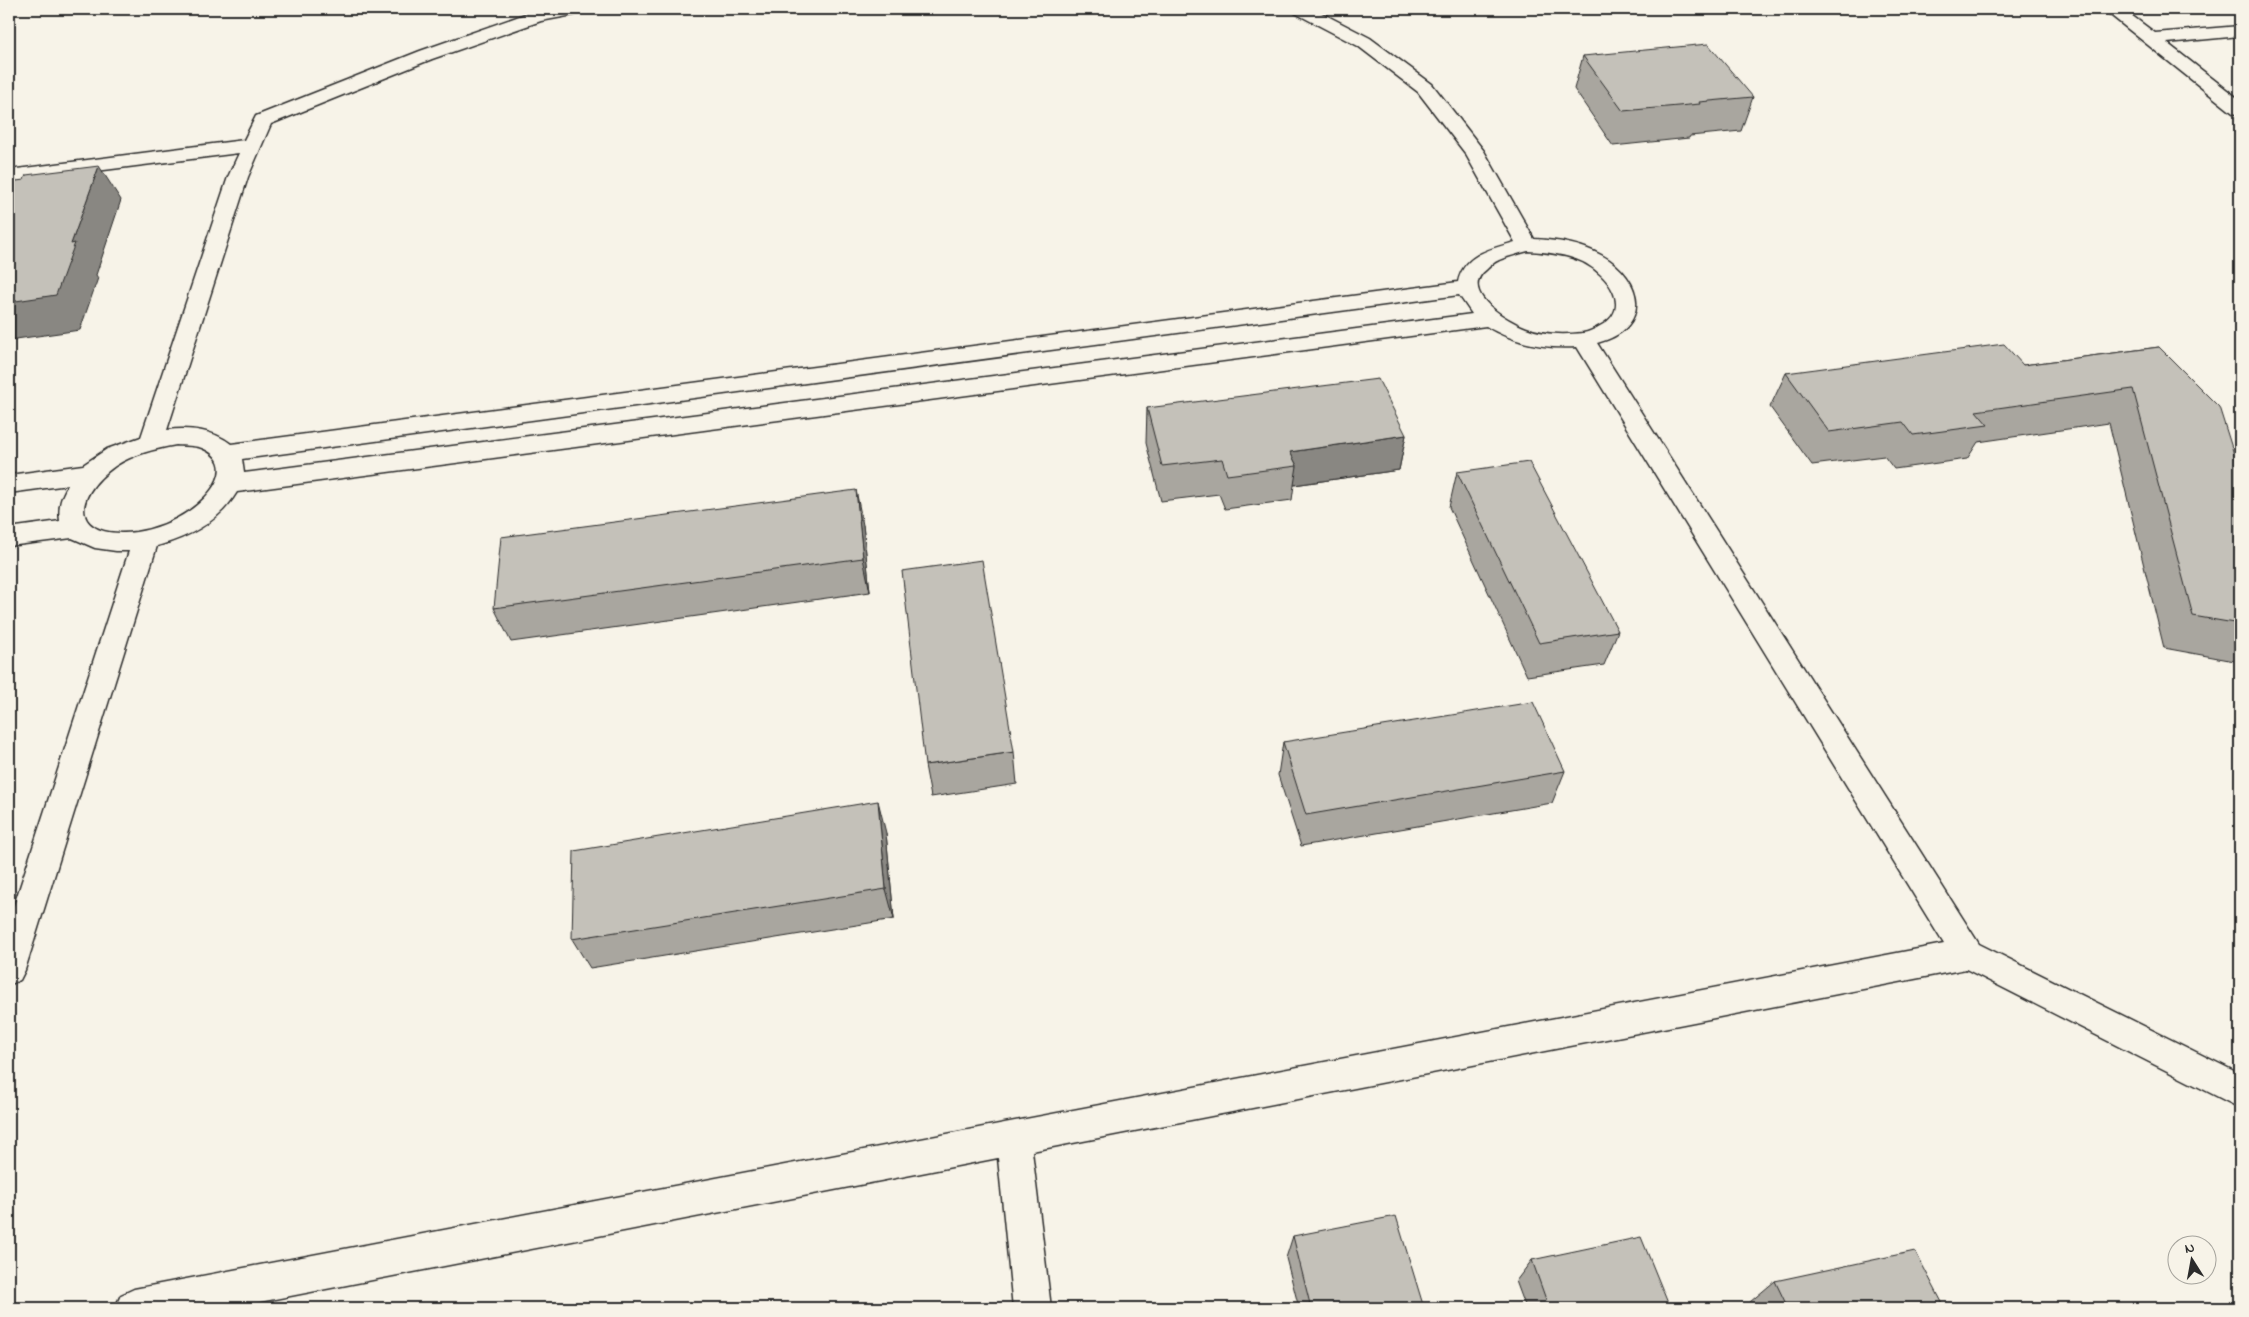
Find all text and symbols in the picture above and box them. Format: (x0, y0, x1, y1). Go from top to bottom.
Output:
north arrow (2166, 1234, 2216, 1284)
text: N (2183, 1238, 2196, 1260)

